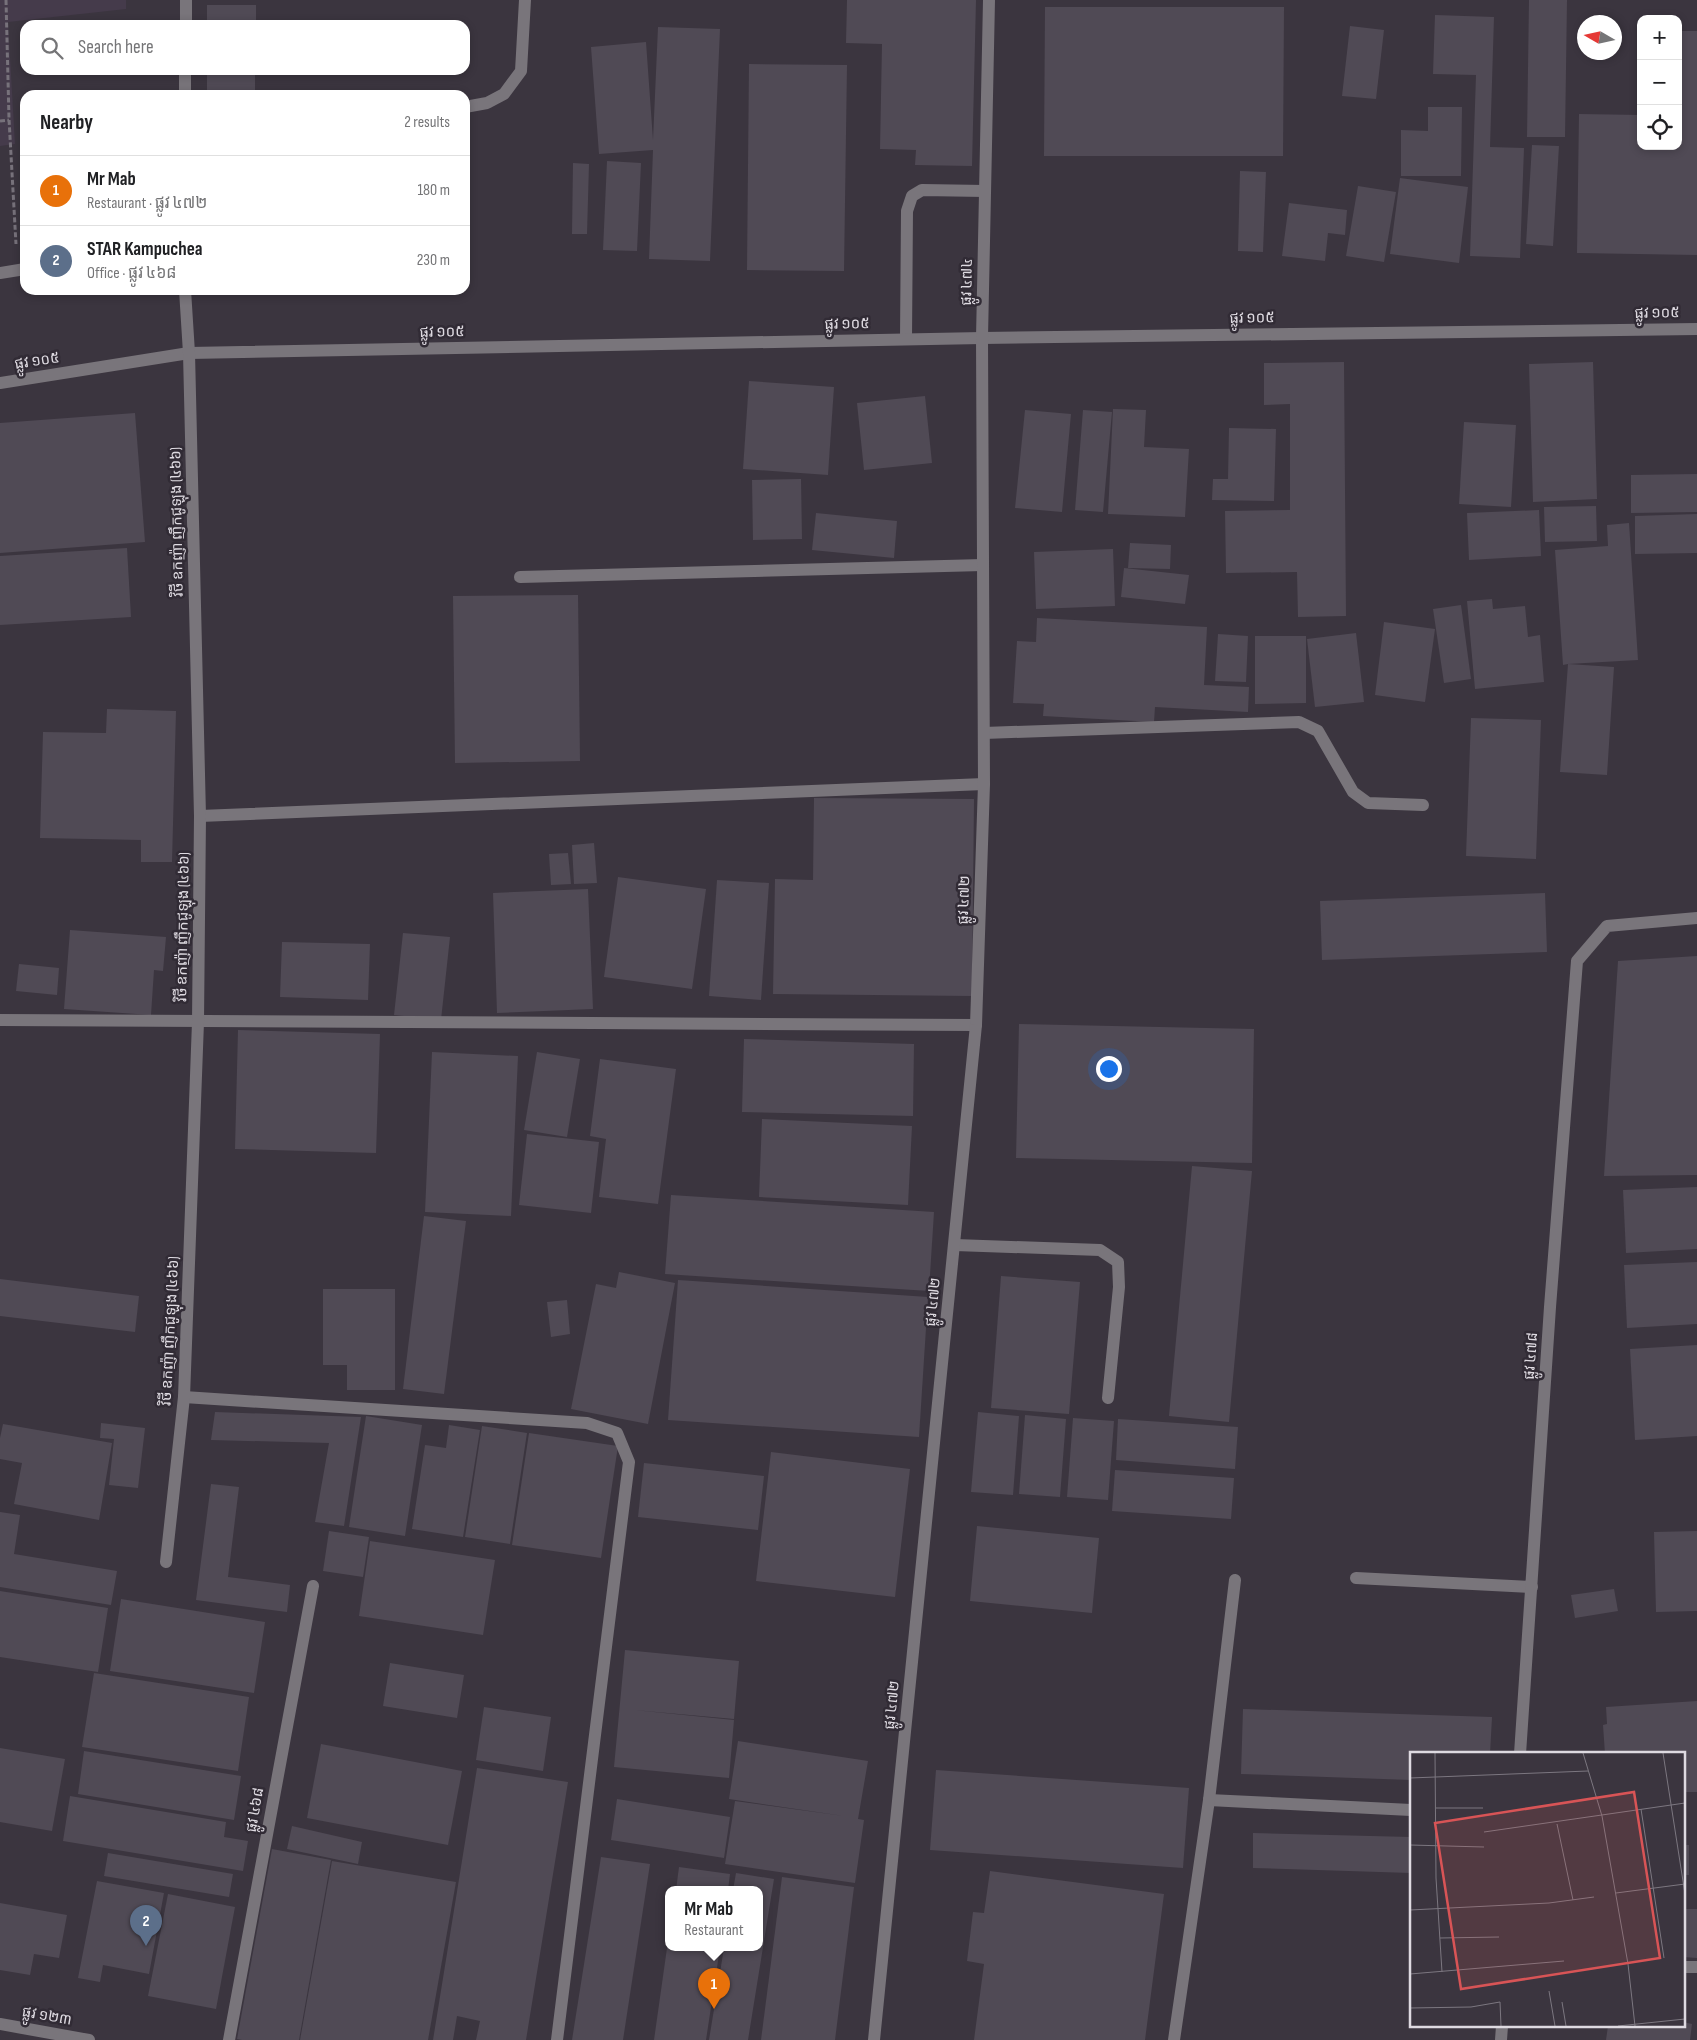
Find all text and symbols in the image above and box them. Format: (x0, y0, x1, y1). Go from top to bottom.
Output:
north arrow (1577, 15, 1622, 60)
map controls (1637, 15, 1682, 150)
button: + (1637, 15, 1682, 60)
search box (20, 20, 470, 75)
icon: search (38, 34, 66, 62)
text: Search here (78, 36, 154, 59)
button: − (1637, 60, 1682, 105)
button: locate (1637, 105, 1682, 150)
text: Nearby (40, 110, 93, 135)
text: 2 results (404, 113, 450, 132)
text: Mr Mab (87, 168, 136, 191)
text: 1 (53, 181, 59, 200)
text: 180 m (417, 181, 450, 200)
text: Restaurant · ផ្លូវ ៤៧២ (87, 194, 207, 213)
text: STAR Kampuchea (87, 238, 203, 261)
text: 2 (52, 251, 60, 270)
text: 230 m (417, 251, 450, 270)
street label: ផ្លូវ ៤៧៤ (957, 258, 980, 306)
text: Office · ផ្លូវ ៤៦៨ (87, 264, 176, 283)
street label: ផ្លូវ ១០៥ (1634, 303, 1680, 326)
street label: ផ្លូវ ១០៥ (1229, 308, 1275, 331)
street label: ផ្លូវ ១០៥ (824, 314, 870, 337)
street label: ផ្លូវ ១០៥ (419, 322, 465, 345)
street label: ផ្លូវ ១០៥ (13, 348, 61, 377)
street label: វិថី ឧកញ៉ា ញឹកជូឡុង (៤៦៦) (166, 447, 191, 597)
street label: វិថី ឧកញ៉ា ញឹកជូឡុង (៤៦៦) (172, 852, 197, 1002)
street label: ផ្លូវ ៤៧២ (954, 875, 978, 925)
your location (1096, 1056, 1122, 1082)
street label: វិថី ឧកញ៉ា ញឹកជូឡុង (៤៦៦) (156, 1256, 186, 1407)
street label: ផ្លូវ ៤៧២ (921, 1276, 948, 1328)
street label: ផ្លូវ ៤៧៨ (1520, 1332, 1546, 1381)
street label: ផ្លូវ ៤៧២ (880, 1679, 907, 1731)
inset map (1410, 1752, 1684, 2028)
street label: ផ្លូវ ៤៦៨ (242, 1786, 272, 1835)
popup (665, 1886, 763, 1951)
text: Mr Mab (684, 1898, 733, 1921)
pin: 2 (130, 1905, 162, 1946)
text: Restaurant (684, 1921, 744, 1940)
pin: 1 (698, 1968, 730, 2009)
street label: ផ្លូវ ១២៣ (20, 2002, 74, 2033)

